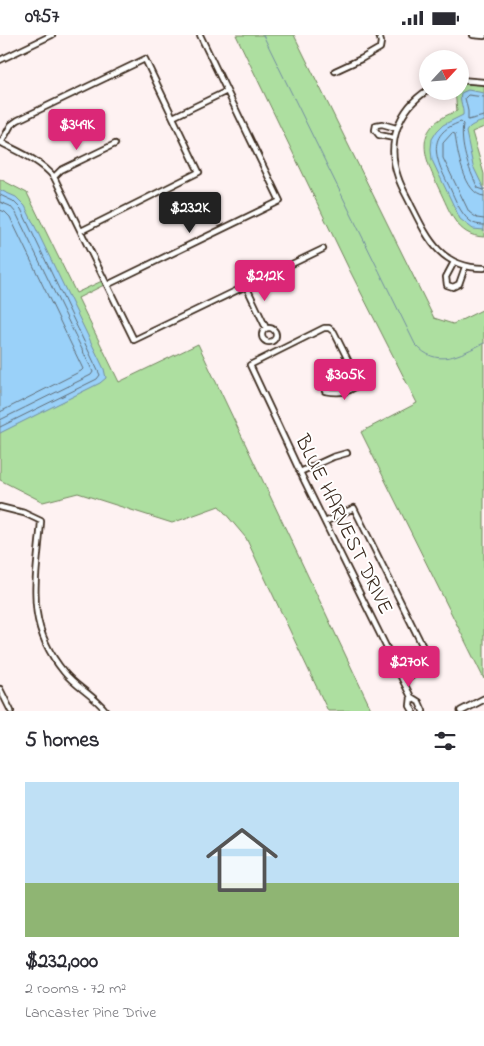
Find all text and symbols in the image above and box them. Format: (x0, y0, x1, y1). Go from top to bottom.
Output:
text: 09:57 (25, 4, 59, 31)
north arrow (419, 50, 469, 100)
map controls (419, 50, 469, 100)
pin: $349K (42, 109, 112, 151)
text: $349K (59, 113, 95, 137)
pin: $232K (155, 191, 225, 234)
text: $232K (170, 196, 210, 220)
pin: $212K (230, 259, 300, 302)
text: $212K (246, 264, 284, 288)
pin: $305K (310, 359, 380, 401)
text: $305K (325, 363, 365, 387)
street label: BLUE HARVEST DRIVE (286, 429, 400, 620)
pin: $270K (374, 645, 444, 688)
text: $270K (390, 650, 428, 674)
text: 5 homes (25, 726, 100, 756)
icon: filters (431, 727, 459, 755)
icon: home (197, 815, 287, 905)
text: $232,000 (25, 947, 98, 977)
text: 2 rooms · 72 m² (25, 977, 126, 1001)
text: Lancaster Pine Drive (25, 1001, 157, 1025)

